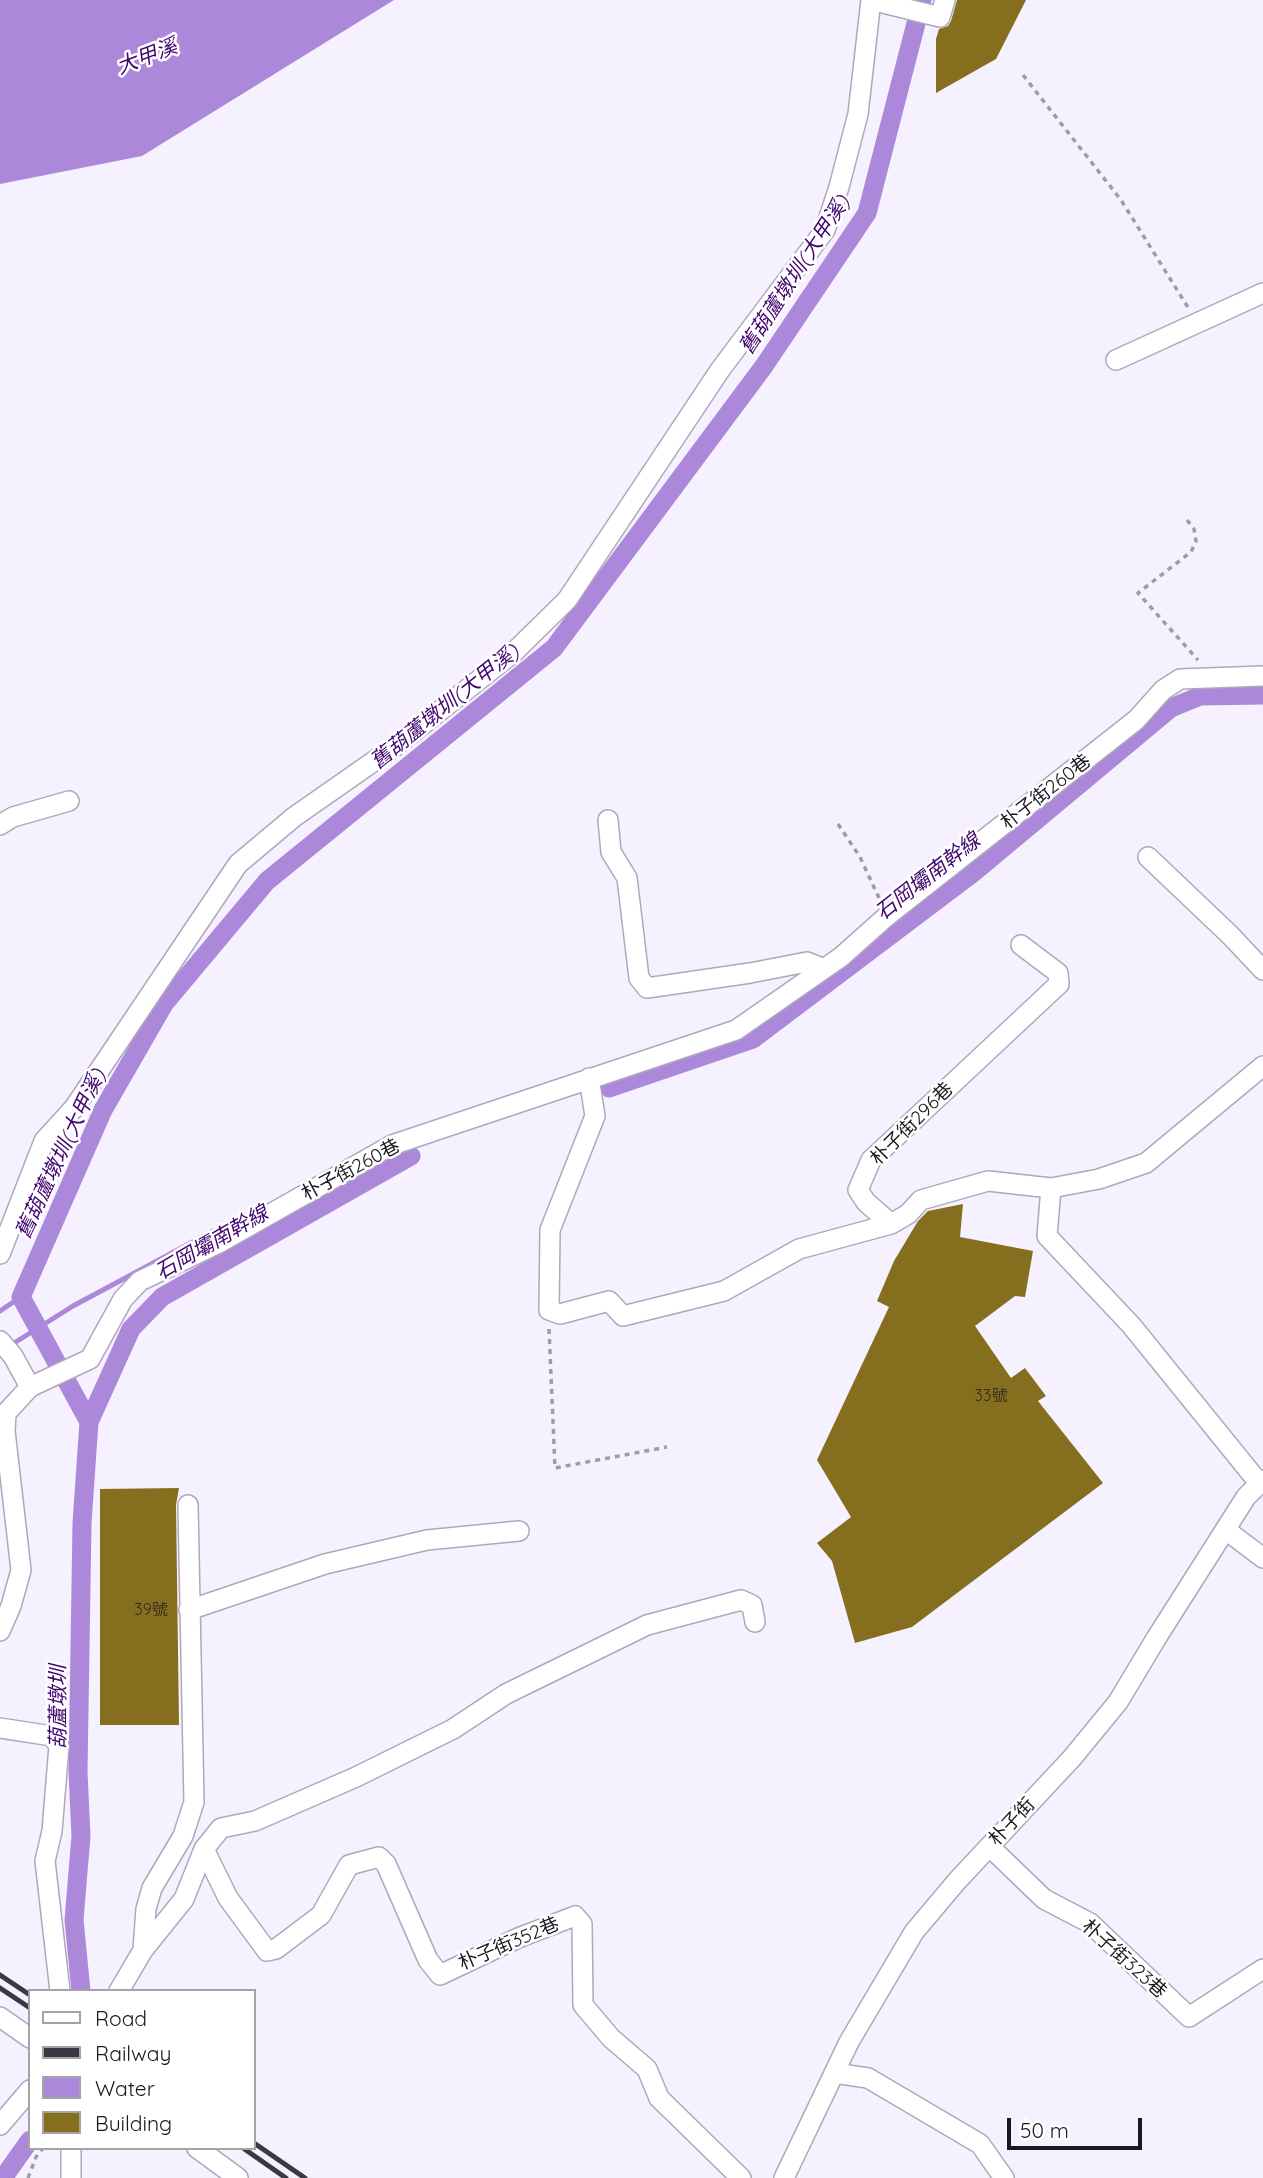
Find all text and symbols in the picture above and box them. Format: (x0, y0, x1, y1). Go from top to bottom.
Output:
water label: 大甲溪 (113, 34, 181, 80)
water label: 舊葫蘆墩圳(大甲溪) (734, 191, 856, 359)
water label: 舊葫蘆墩圳(大甲溪) (366, 639, 524, 775)
street label: 朴子街260巷 (996, 750, 1096, 834)
water label: 石岡壩南幹線 (871, 828, 985, 926)
water label: 舊葫蘆墩圳(大甲溪) (11, 1065, 111, 1243)
street label: 朴子街296巷 (866, 1078, 958, 1170)
street label: 朴子街260巷 (298, 1135, 404, 1205)
water label: 石岡壩南幹線 (151, 1201, 273, 1285)
house number: 33號 (975, 1386, 1007, 1406)
house number: 39號 (134, 1600, 168, 1620)
water label: 葫蘆墩圳 (46, 1665, 72, 1749)
street label: 朴子街 (984, 1793, 1040, 1851)
street label: 朴子街352巷 (455, 1913, 563, 1975)
street label: 朴子街323巷 (1077, 1915, 1171, 2003)
legend (28, 1989, 256, 2150)
text: Road (95, 2005, 147, 2031)
text: Railway (95, 2040, 171, 2066)
text: Water (95, 2075, 155, 2101)
scale bar (1011, 2104, 1146, 2148)
text: Building (95, 2110, 172, 2136)
text: 50 m (1020, 2117, 1069, 2143)

